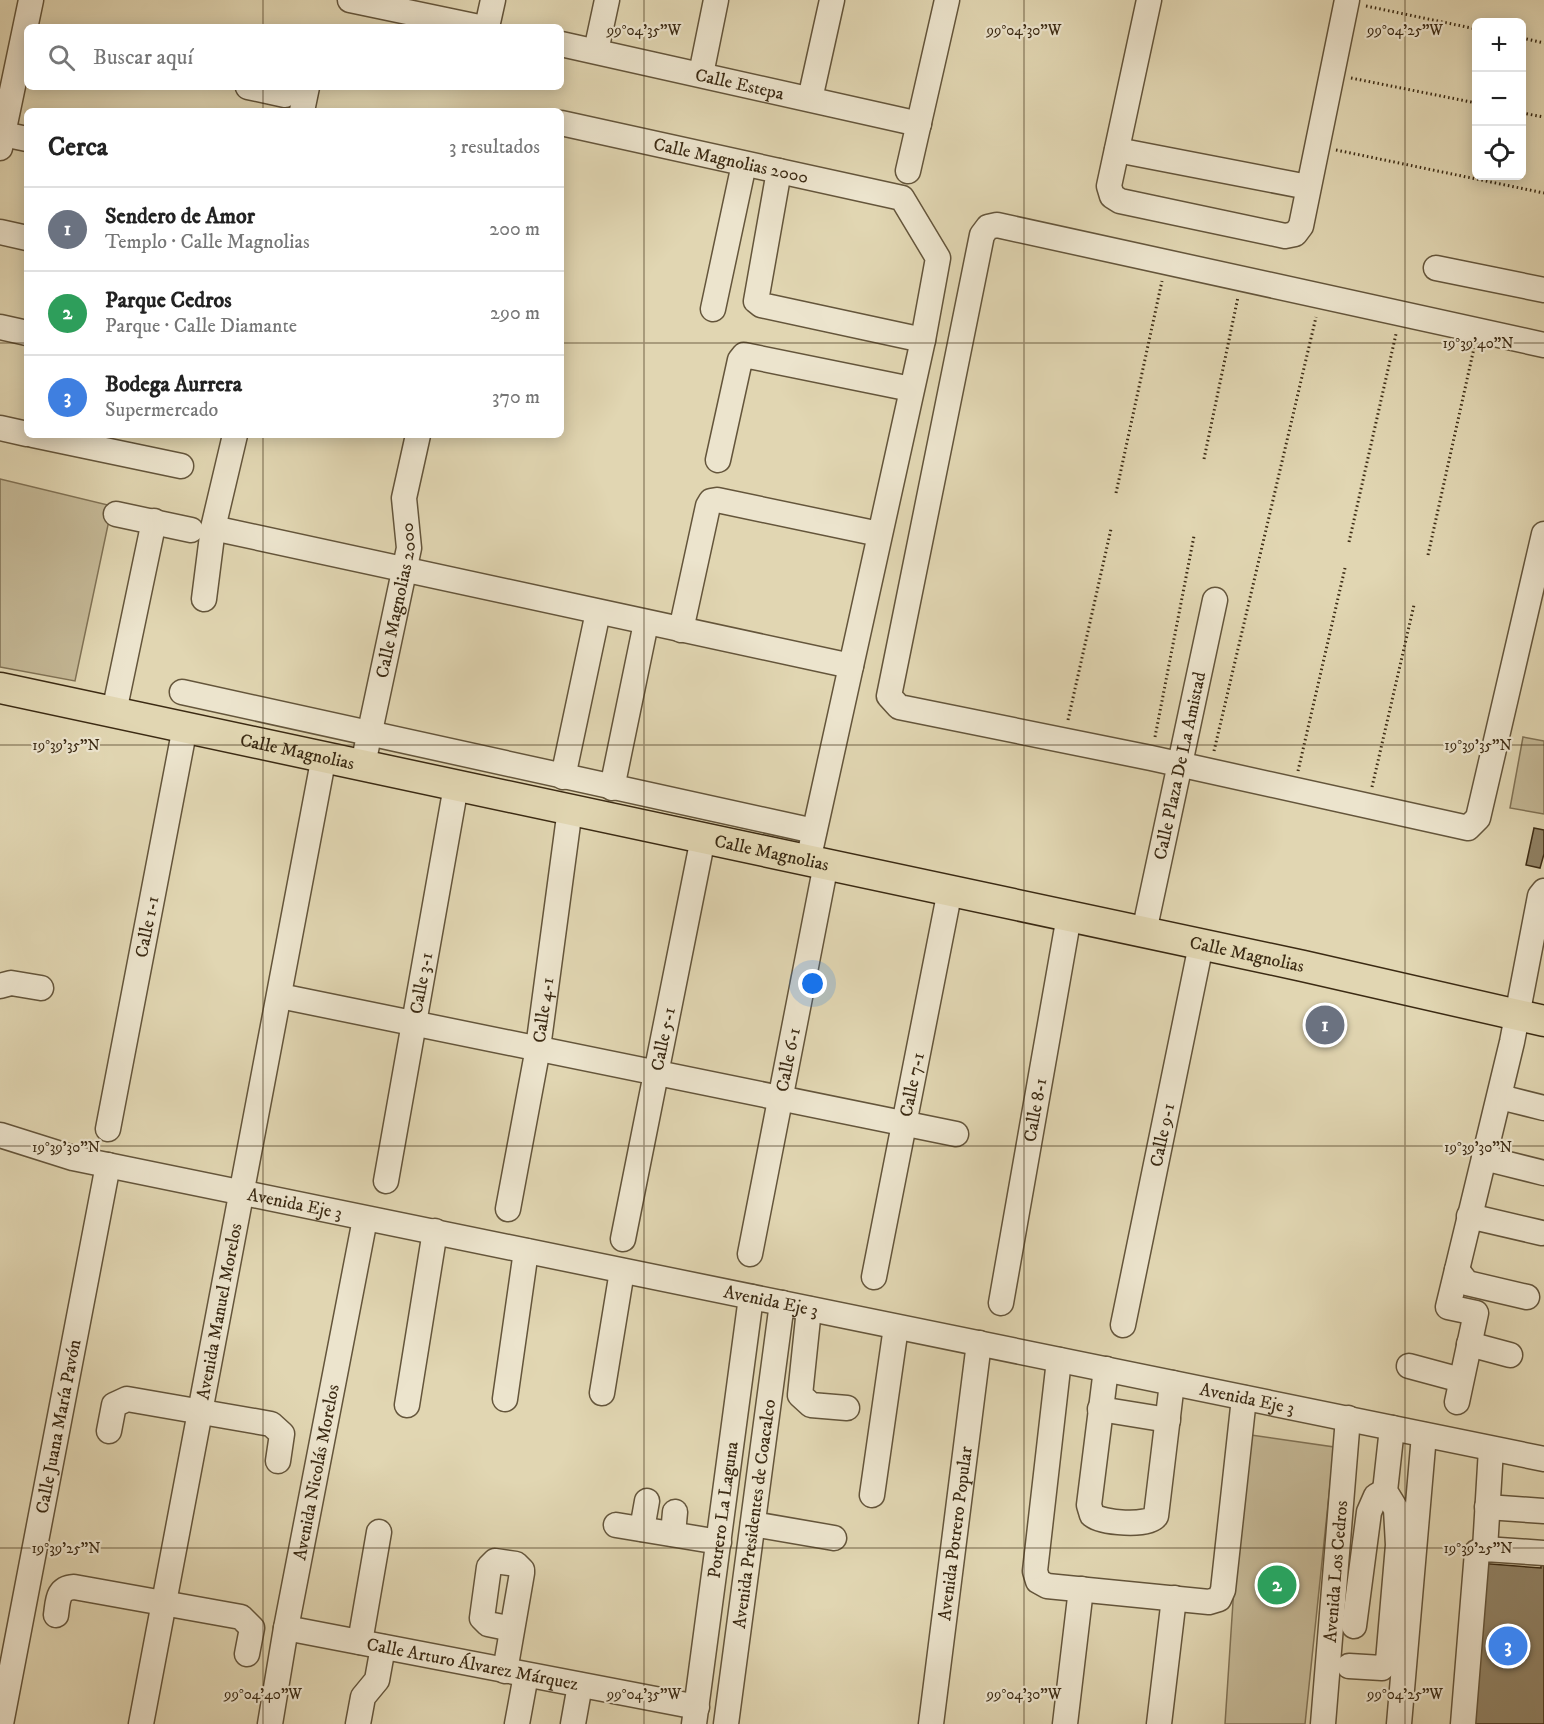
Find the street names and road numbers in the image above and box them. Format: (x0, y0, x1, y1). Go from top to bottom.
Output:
street label: Calle Estepa (693, 64, 786, 106)
street label: Calle Magnolias 2000 (651, 134, 810, 189)
street label: Calle Magnolias 2000 (372, 521, 421, 680)
street label: Calle Plaza De La Amistad (1150, 670, 1211, 862)
street label: Calle Magnolias (238, 730, 356, 775)
street label: Calle Magnolias (712, 831, 831, 877)
street label: Calle 1-1 (131, 894, 164, 960)
street label: Calle Magnolias (1188, 932, 1306, 978)
street label: Calle 3-1 (406, 951, 438, 1016)
street label: Calle 4-1 (529, 976, 559, 1044)
street label: Calle 5-1 (647, 1005, 681, 1073)
street label: Calle 6-1 (772, 1026, 806, 1094)
street label: Calle 7-1 (896, 1051, 930, 1119)
street label: Calle 8-1 (1019, 1076, 1052, 1144)
street label: Calle 9-1 (1146, 1101, 1180, 1169)
street label: Avenida Eje 3 (245, 1184, 344, 1225)
street label: Avenida Manuel Morelos (193, 1221, 247, 1402)
street label: Avenida Eje 3 (721, 1281, 820, 1322)
street label: Calle Juana María Pavón (32, 1337, 86, 1516)
street label: Avenida Eje 3 (1198, 1379, 1296, 1420)
street label: Avenida Nicolás Morelos (289, 1383, 345, 1562)
street label: Avenida Presidentes de Coacalco (729, 1398, 781, 1630)
street label: Potrero La Laguna (704, 1440, 744, 1580)
street label: Avenida Potrero Popular (934, 1445, 978, 1622)
street label: Avenida Los Cedros (1320, 1500, 1353, 1644)
street label: Calle Arturo Álvarez Márquez (365, 1634, 580, 1696)

